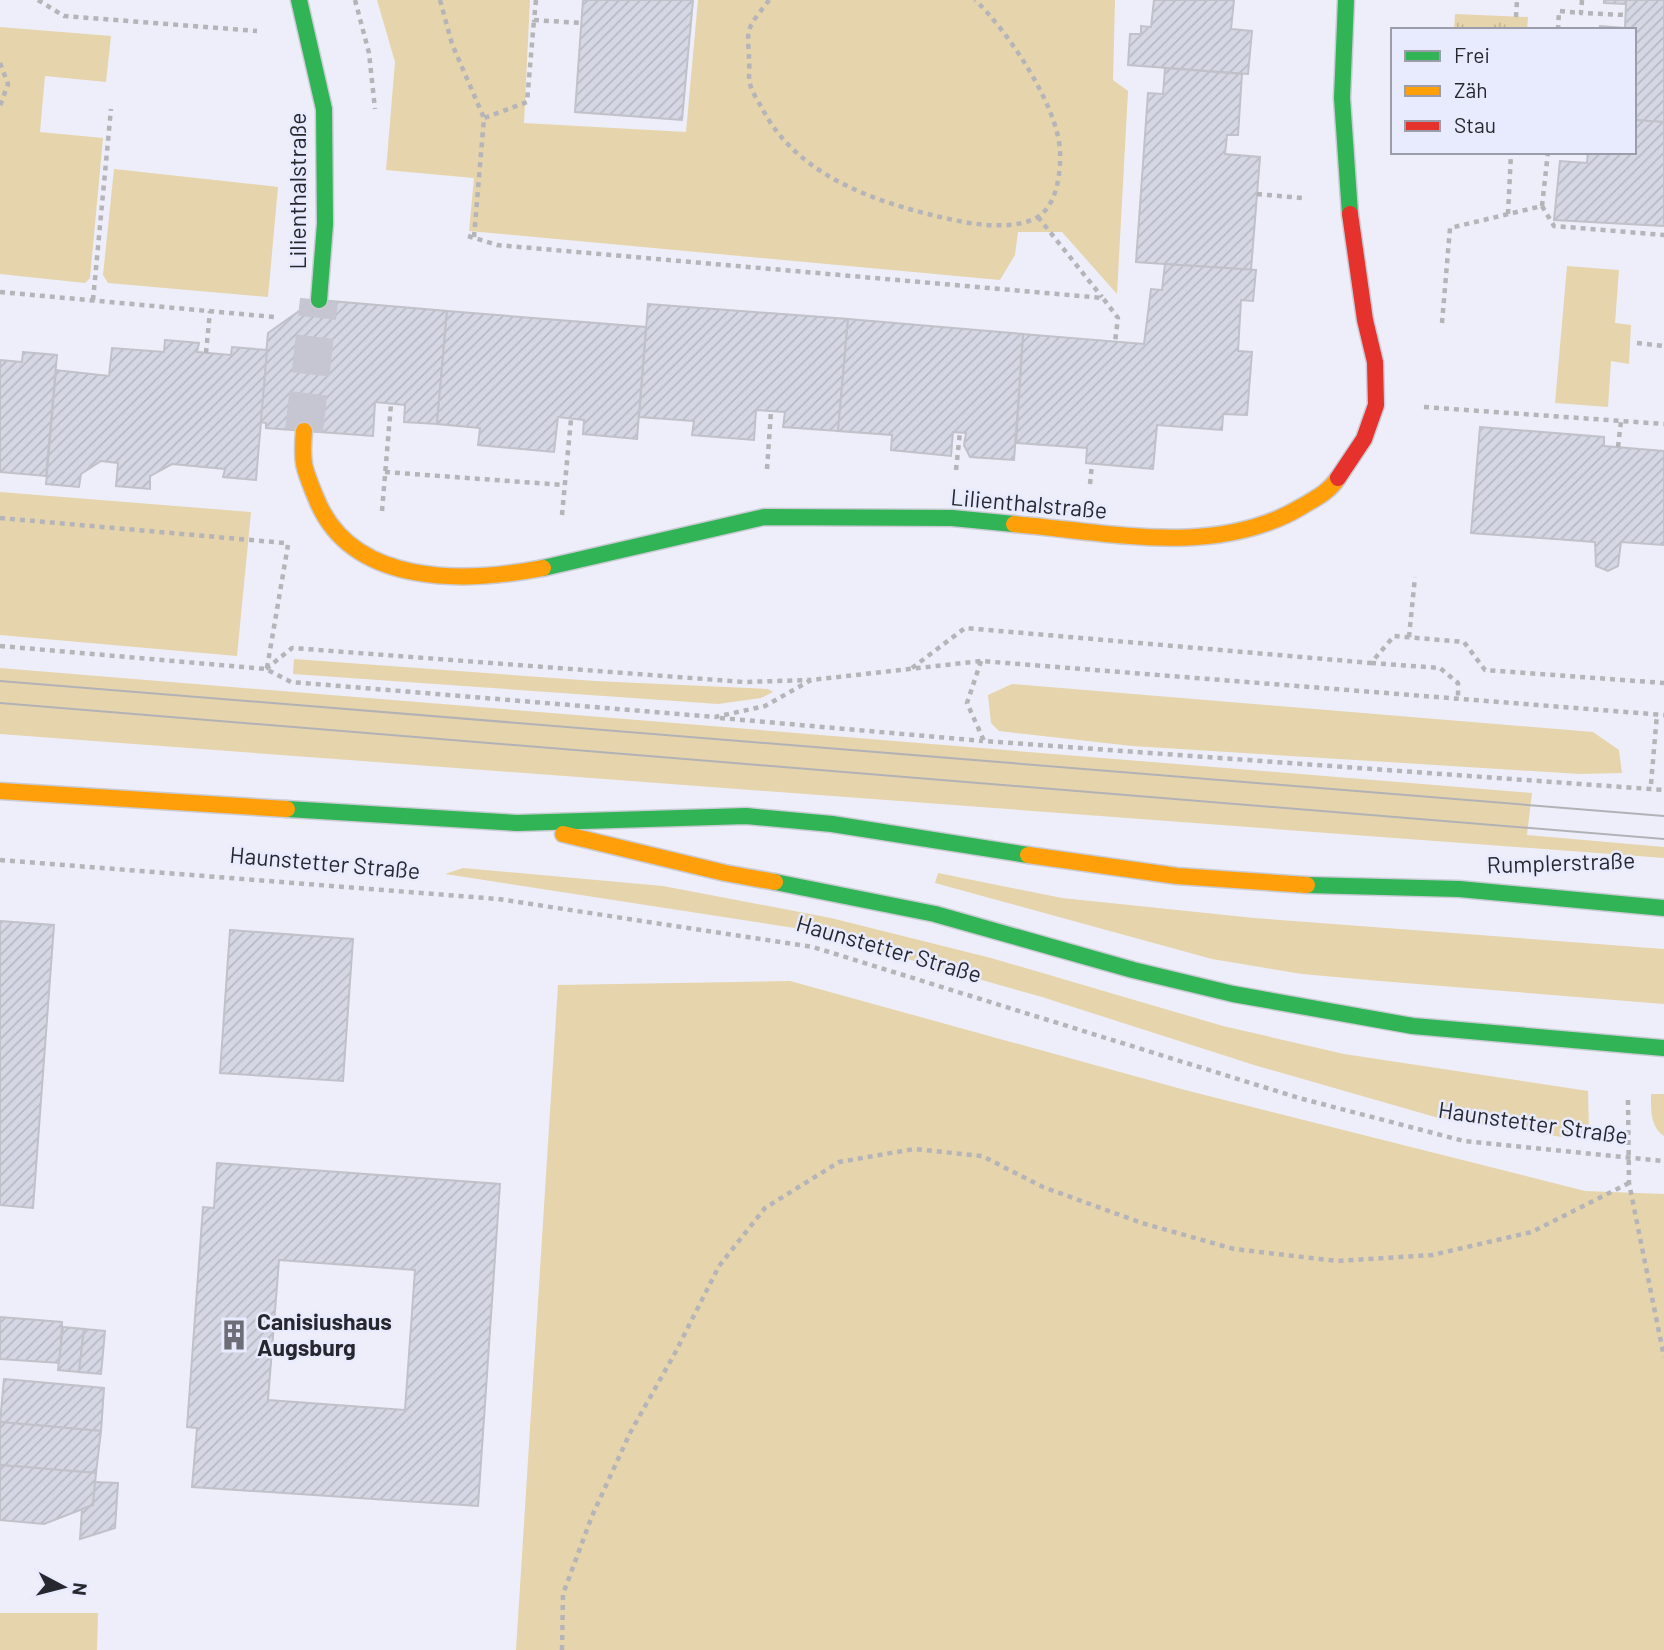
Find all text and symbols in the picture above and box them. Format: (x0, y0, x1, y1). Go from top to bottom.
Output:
legend (1391, 28, 1636, 154)
text: Frei (1454, 42, 1490, 67)
text: Zäh (1454, 77, 1488, 102)
street label: Lilienthalstraße (283, 112, 311, 270)
text: Stau (1454, 112, 1496, 137)
street label: Lilienthalstraße (950, 482, 1109, 524)
street label: Haunstetter Straße (229, 840, 422, 884)
street label: Rumplerstraße (1486, 845, 1636, 879)
street label: Haunstetter Straße (793, 908, 985, 988)
street label: Haunstetter Straße (1436, 1095, 1630, 1149)
place label: Canisiushaus Augsburg (257, 1307, 392, 1361)
building icon: Canisiushaus Augsburg (217, 1318, 251, 1352)
north arrow (28, 1552, 98, 1622)
text: N (68, 1581, 93, 1597)

